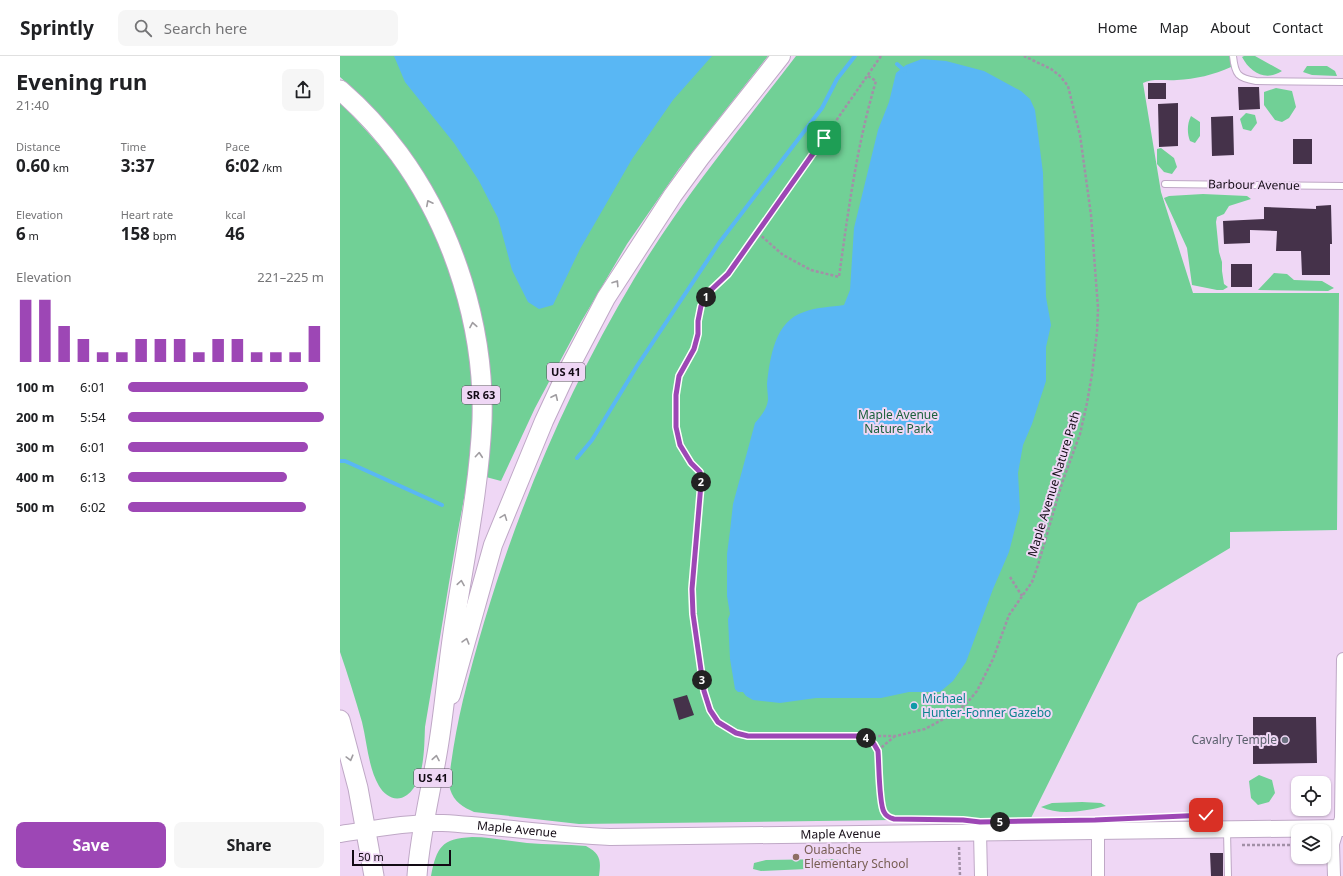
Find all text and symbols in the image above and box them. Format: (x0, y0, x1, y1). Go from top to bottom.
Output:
search box (118, 10, 398, 46)
text: Sprintly (20, 15, 94, 41)
icon: search (132, 17, 154, 39)
text: Search here (164, 18, 247, 38)
text: Home (1098, 18, 1137, 37)
text: Map (1159, 18, 1189, 37)
text: About (1211, 18, 1250, 37)
text: Contact (1272, 18, 1323, 37)
text: Evening run (16, 66, 147, 96)
button: share (282, 69, 324, 111)
text: 21:40 (16, 96, 49, 114)
pin (807, 121, 841, 155)
icon: arrive (813, 127, 835, 149)
text: Distance (16, 139, 61, 154)
text: Time (121, 139, 146, 154)
text: Pace (225, 139, 250, 154)
text: 0.60 (16, 154, 50, 177)
text: 3:37 (121, 154, 155, 177)
text: 6:02 (225, 154, 259, 177)
text: km (50, 160, 69, 175)
text: /km (259, 160, 282, 175)
street label: Barbour Avenue (1208, 175, 1300, 194)
one-way arrow (427, 200, 434, 208)
text: Elevation (16, 207, 63, 222)
text: Heart rate (121, 207, 173, 222)
text: kcal (225, 207, 246, 222)
text: 6 (16, 222, 26, 245)
text: 158 (121, 222, 150, 245)
text: 46 (225, 222, 245, 245)
text: m (26, 228, 39, 243)
text: bpm (150, 228, 177, 243)
text: Elevation (16, 268, 72, 286)
text: 221–225 m (257, 268, 324, 286)
one-way arrow (611, 280, 619, 287)
pin: 1 (696, 287, 716, 307)
text: 1 (703, 289, 709, 304)
one-way arrow (470, 322, 478, 328)
road number: US 41 (547, 363, 585, 381)
text: 100 m (16, 378, 54, 396)
text: 6:01 (80, 378, 106, 396)
road number: SR 63 (462, 386, 500, 404)
one-way arrow (550, 394, 558, 402)
park label: Maple Avenue Nature Park (858, 406, 938, 437)
text: 200 m (16, 408, 54, 426)
text: 5:54 (80, 408, 106, 426)
street label: Maple Avenue Nature Path (1023, 409, 1084, 559)
text: 300 m (16, 438, 54, 456)
text: 6:01 (80, 438, 106, 456)
one-way arrow (475, 452, 484, 458)
text: 400 m (16, 468, 54, 486)
text: 6:13 (80, 468, 106, 486)
pin: 2 (691, 472, 711, 492)
text: 2 (698, 474, 704, 489)
text: 500 m (16, 498, 54, 516)
text: 6:02 (80, 498, 106, 516)
one-way arrow (500, 514, 508, 521)
one-way arrow (456, 580, 464, 586)
one-way arrow (461, 638, 470, 645)
pin: 3 (692, 670, 712, 690)
text: 3 (699, 672, 705, 687)
place label: Michael Hunter-Fonner Gazebo (922, 690, 1051, 721)
marker: Michael Hunter-Fonner Gazebo (909, 701, 919, 711)
pin: 4 (856, 728, 876, 748)
text: 4 (863, 730, 869, 745)
place label: Cavalry Temple (1191, 731, 1277, 748)
marker: Cavalry Temple (1280, 735, 1290, 745)
one-way arrow (345, 754, 354, 761)
one-way arrow (431, 755, 440, 761)
road number: US 41 (414, 769, 452, 787)
map controls (1291, 776, 1331, 864)
button: locate (1291, 776, 1331, 816)
pin (1189, 798, 1223, 832)
icon: check (1195, 804, 1217, 826)
pin: 5 (990, 812, 1010, 832)
text: 5 (997, 814, 1003, 829)
street label: Maple Avenue (476, 817, 558, 841)
button: Save (16, 822, 166, 868)
button: Share (174, 822, 324, 868)
button: layers (1291, 824, 1331, 864)
street label: Maple Avenue (800, 825, 881, 843)
place label: Ouabache Elementary School (804, 841, 909, 872)
scale bar (352, 848, 451, 867)
text: 50 m (358, 849, 384, 864)
marker: Ouabache Elementary School (791, 852, 801, 862)

